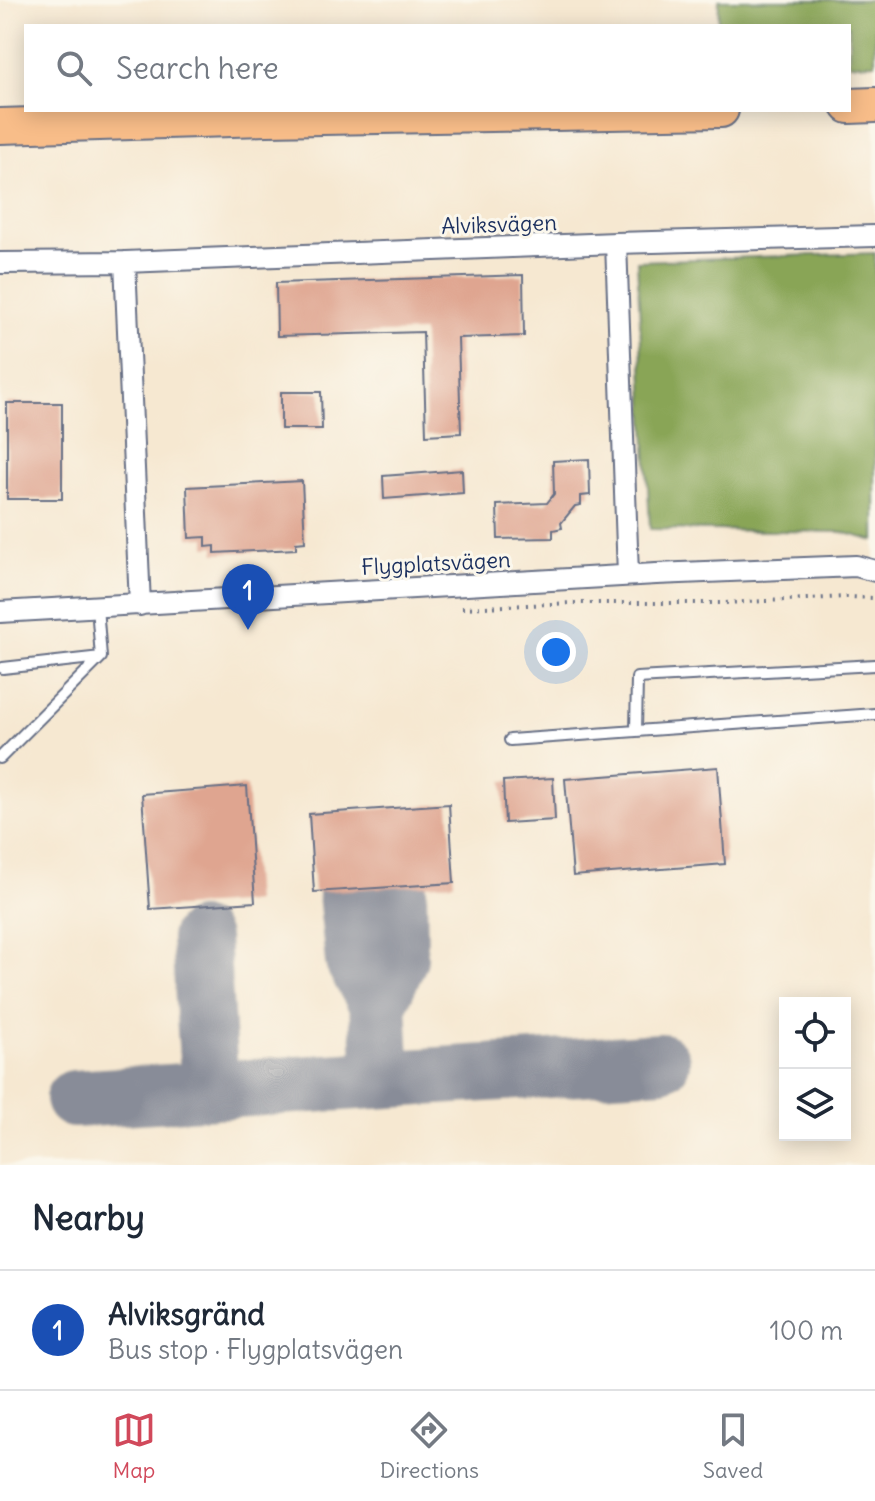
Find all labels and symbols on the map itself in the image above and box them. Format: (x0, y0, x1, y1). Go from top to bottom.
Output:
street label: Alviksvägen (441, 208, 557, 240)
street label: Flygplatsvägen (361, 545, 511, 581)
pin: 1 (222, 564, 274, 630)
your location (536, 632, 576, 672)

